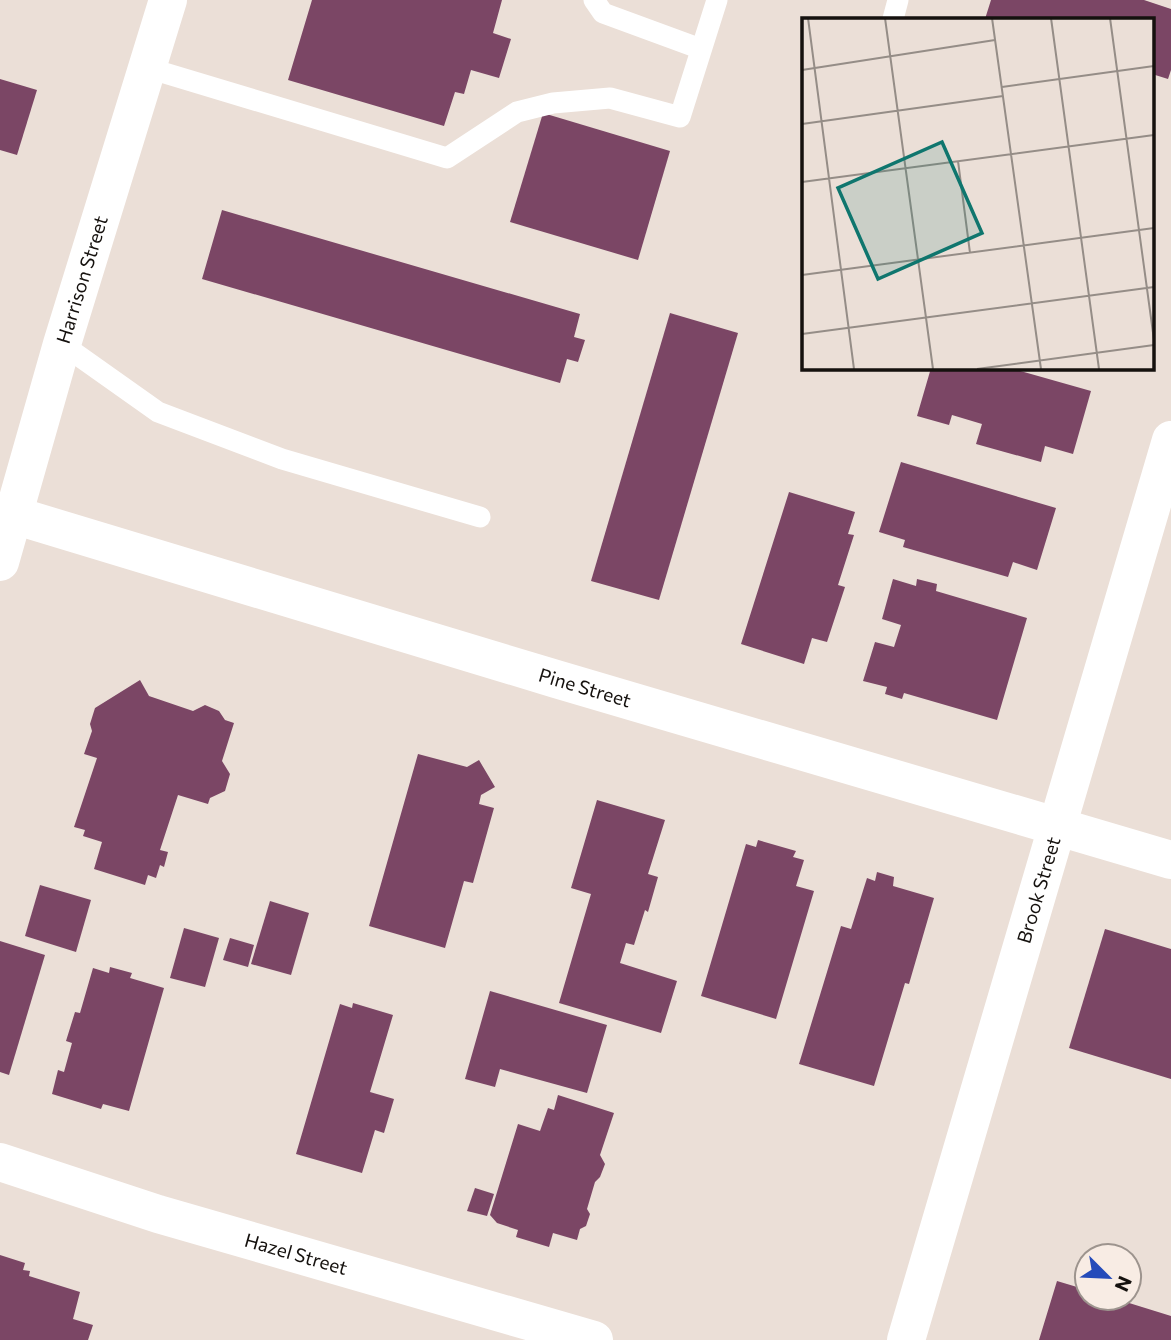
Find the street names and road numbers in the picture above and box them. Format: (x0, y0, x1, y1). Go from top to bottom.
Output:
street label: Harrison Street (51, 213, 112, 346)
street label: Pine Street (536, 662, 634, 712)
street label: Brook Street (1011, 834, 1065, 946)
street label: Hazel Street (242, 1228, 350, 1279)

